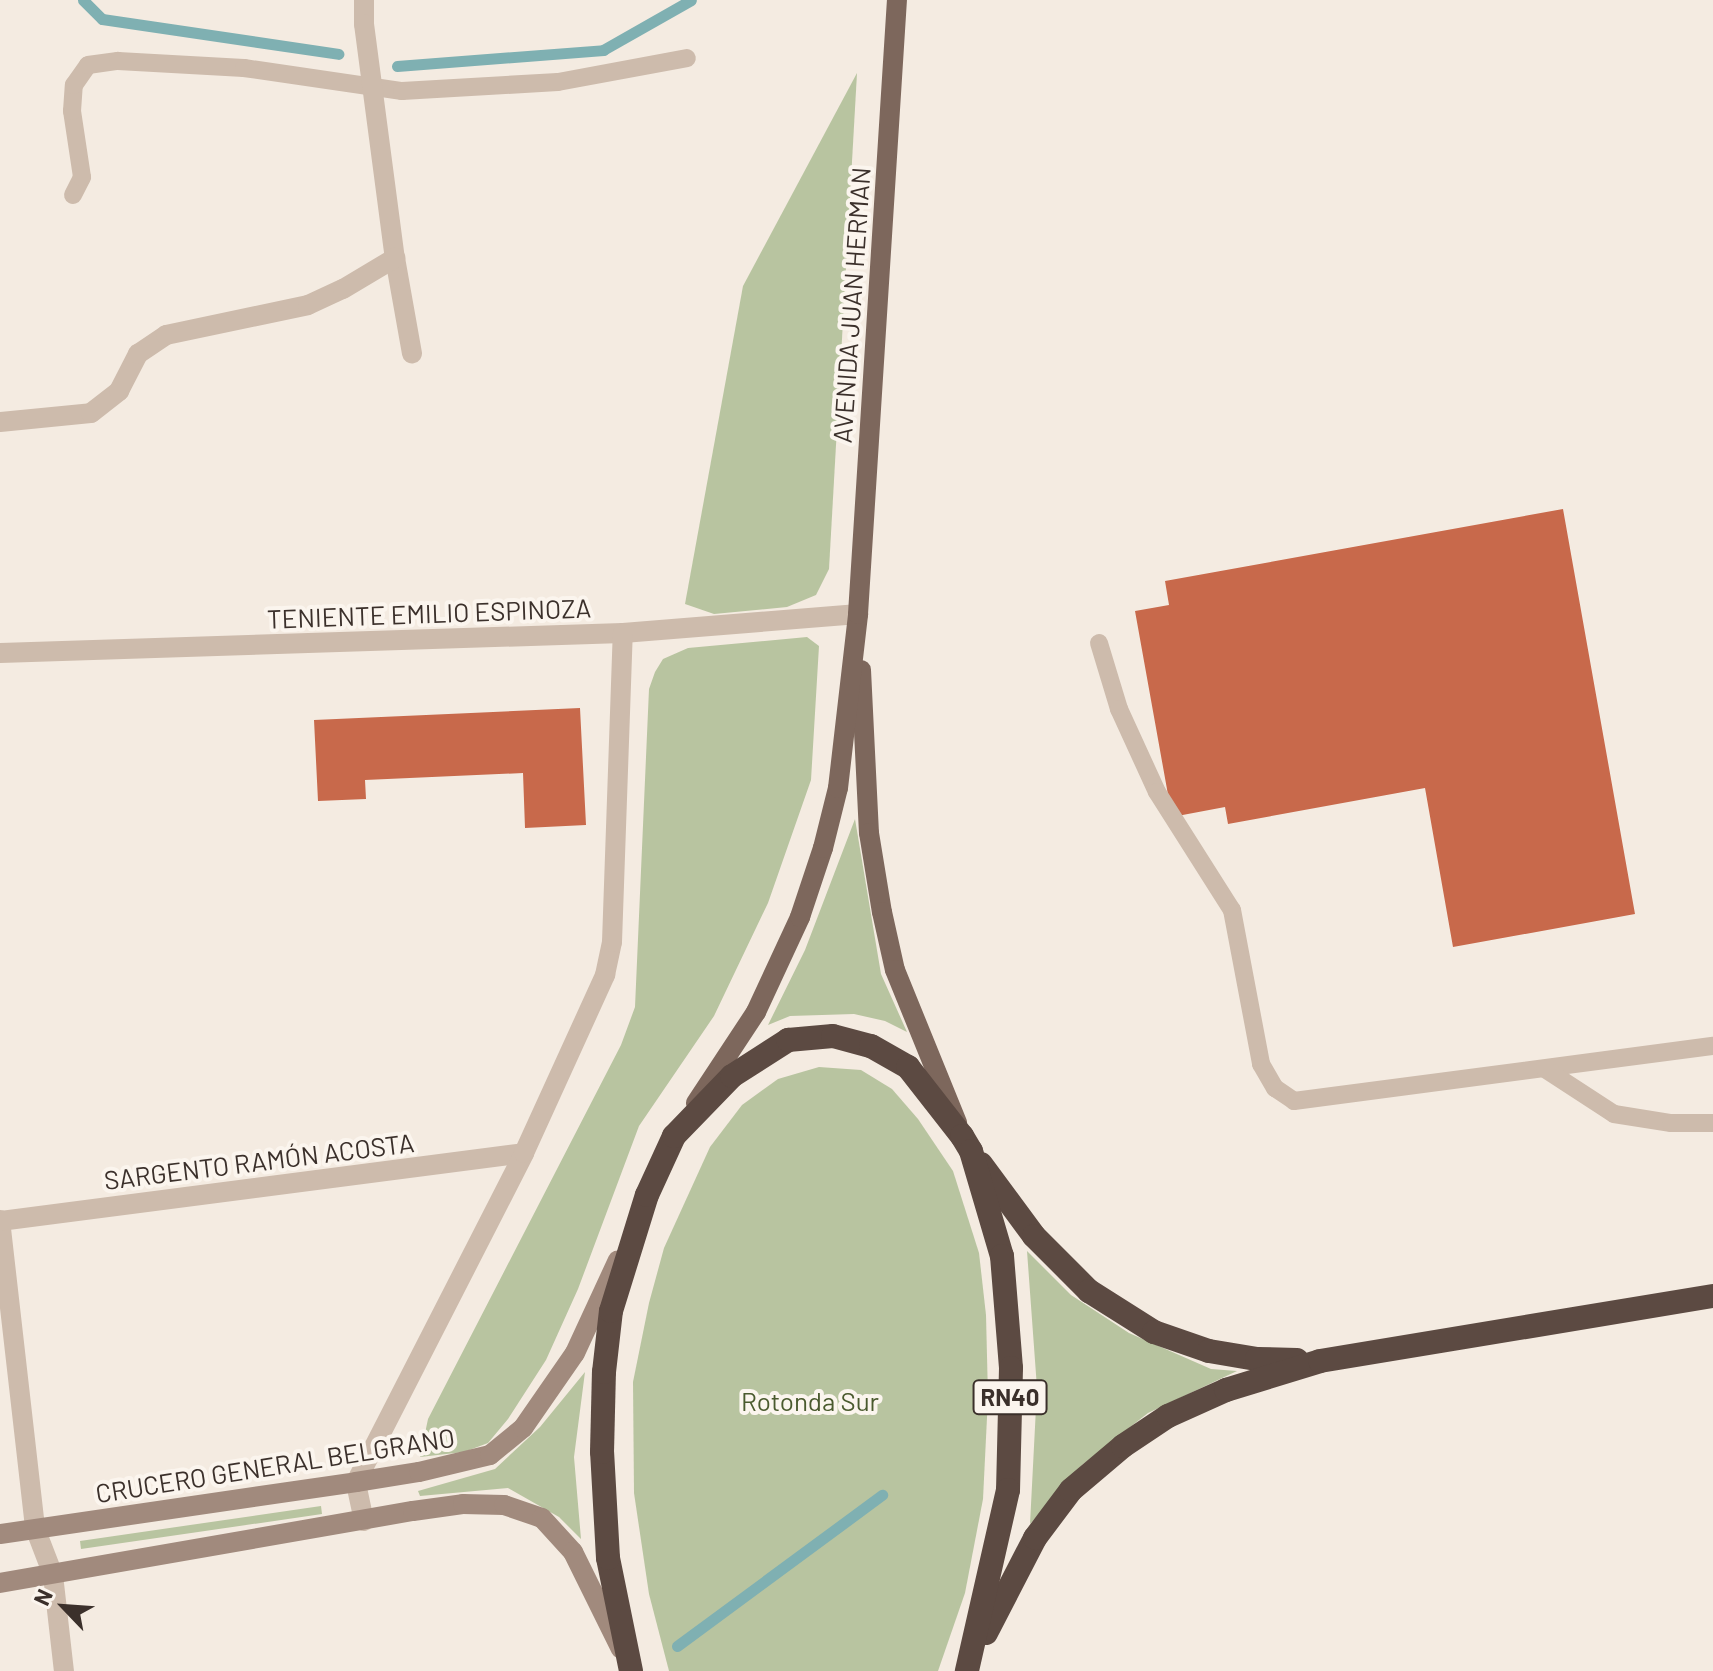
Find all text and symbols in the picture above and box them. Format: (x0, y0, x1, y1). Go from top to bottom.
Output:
street label: AVENIDA JUAN HERMAN (826, 166, 876, 444)
street label: TENIENTE EMILIO ESPINOZA (266, 592, 592, 634)
street label: SARGENTO RAMÓN ACOSTA (102, 1126, 416, 1196)
road number: RN40 (972, 1377, 1048, 1417)
park label: Rotonda Sur (741, 1385, 879, 1417)
street label: CRUCERO GENERAL BELGRANO (93, 1421, 457, 1509)
north arrow (24, 1567, 104, 1647)
text: N (27, 1585, 57, 1609)

